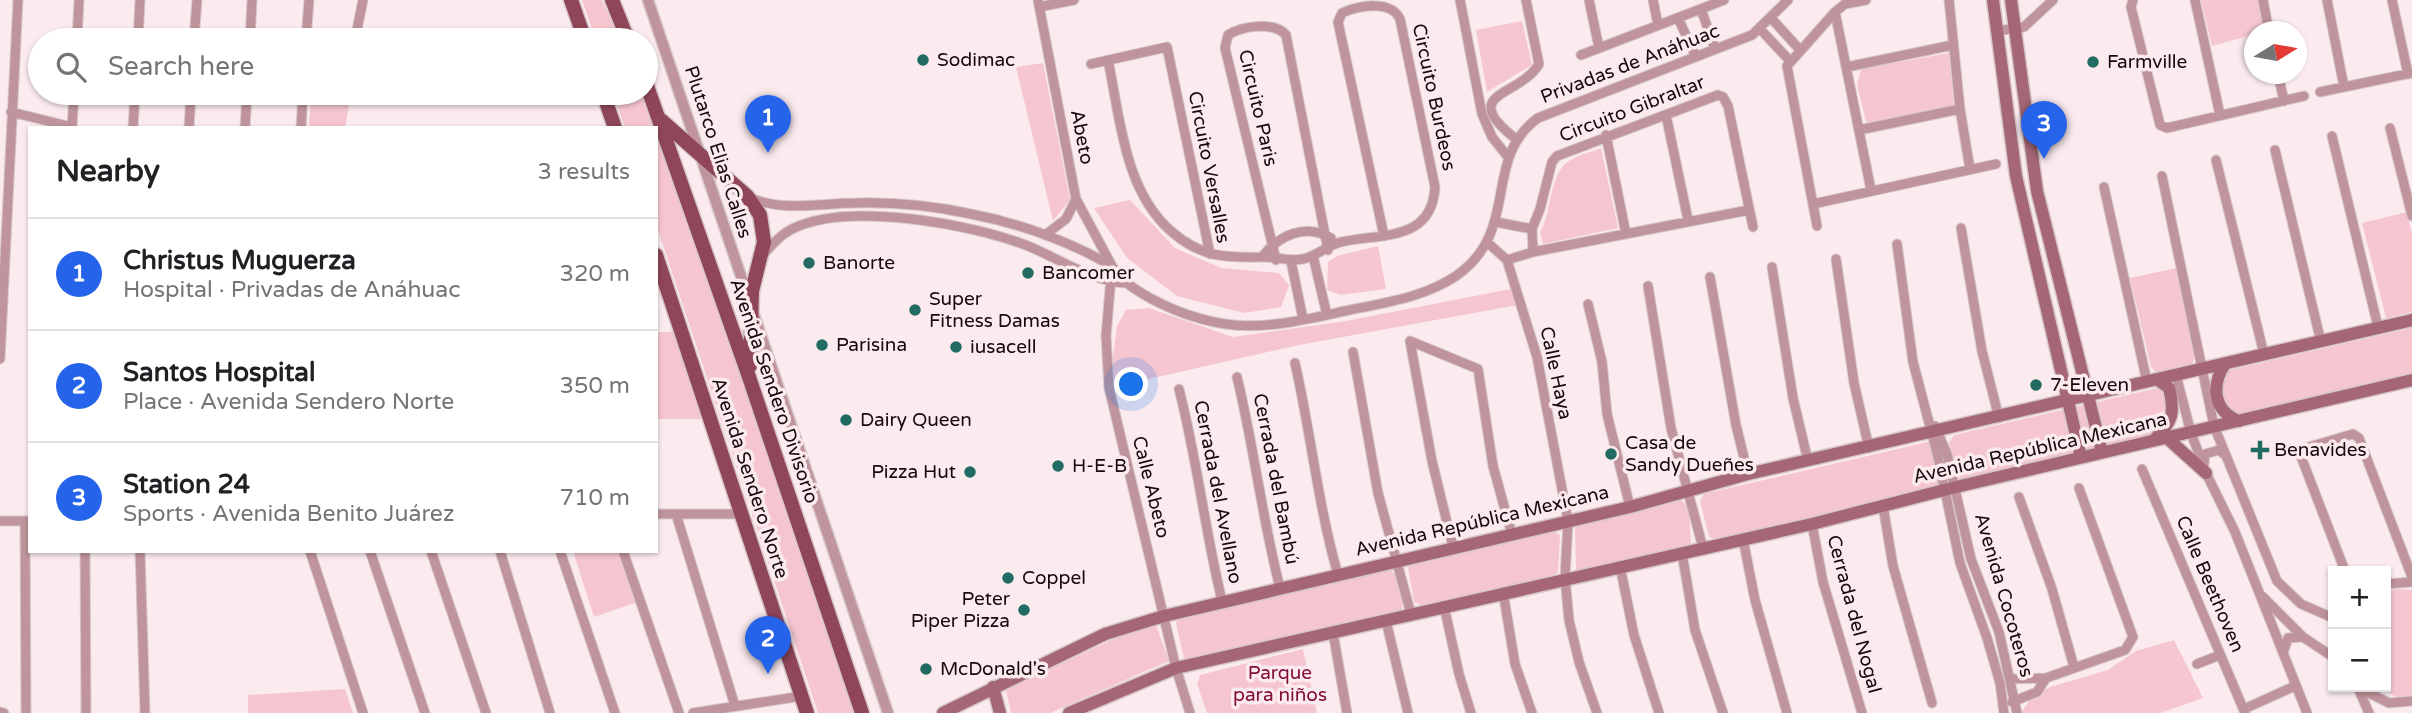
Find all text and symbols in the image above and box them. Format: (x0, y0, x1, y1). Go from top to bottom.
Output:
street label: Privadas de Anáhuac (1537, 20, 1723, 108)
street label: Circuito Burdeos (1408, 21, 1460, 173)
north arrow (2244, 21, 2307, 84)
search box (28, 28, 658, 105)
icon: search (52, 48, 90, 86)
street label: Circuito Paris (1234, 48, 1282, 168)
place label: Sodimac (937, 49, 1015, 71)
text: Search here (108, 51, 254, 82)
place label: Farmville (2107, 51, 2187, 73)
marker: Sodimac (915, 52, 931, 68)
marker: Farmville (2085, 54, 2101, 70)
street label: Plutarco Elias Calles (680, 63, 756, 241)
street label: Circuito Gibraltar (1556, 71, 1708, 147)
street label: Circuito Versalles (1183, 89, 1235, 245)
pin: 1 (745, 95, 791, 153)
pin: 3 (2021, 101, 2067, 159)
street label: Abeto (1066, 108, 1098, 166)
text: Nearby (56, 153, 160, 190)
text: 3 results (537, 158, 630, 186)
text: Christus Muguerza (123, 245, 356, 276)
place label: Banorte (823, 252, 895, 274)
marker: Banorte (801, 255, 817, 271)
text: 1 (72, 260, 86, 288)
text: 320 m (560, 260, 630, 288)
place label: Bancomer (1042, 262, 1135, 284)
marker: Bancomer (1020, 265, 1036, 281)
text: Hospital · Privadas de Anáhuac (123, 276, 461, 304)
street label: Avenida Sendero Divisorio (725, 276, 823, 506)
place label: Super Fitness Damas (929, 288, 1060, 332)
marker: Super Fitness Damas (907, 302, 923, 318)
street label: Calle Haya (1535, 324, 1577, 422)
place label: Parisina (836, 334, 907, 356)
place label: iusacell (970, 336, 1036, 358)
marker: Parisina (814, 337, 830, 353)
marker: iusacell (948, 339, 964, 355)
text: Santos Hospital (123, 357, 315, 388)
your location (1114, 367, 1148, 401)
text: 2 (72, 372, 86, 400)
text: 350 m (560, 372, 630, 400)
place label: 7-Eleven (2050, 374, 2129, 396)
street label: Avenida Sendero Norte (707, 375, 793, 581)
marker: 7-Eleven (2028, 377, 2044, 393)
text: Place · Avenida Sendero Norte (123, 388, 454, 416)
street label: Cerrada del Bambú (1249, 392, 1303, 566)
street label: Cerrada del Avellano (1189, 398, 1247, 586)
street label: Avenida República Mexicana (1911, 408, 2169, 488)
place label: Dairy Queen (860, 409, 972, 431)
marker: Dairy Queen (838, 412, 854, 428)
place label: Casa de Sandy Dueñes (1625, 432, 1754, 476)
street label: Calle Abeto (1128, 434, 1174, 540)
place label: Benavides (2274, 439, 2367, 461)
marker: Benavides (2252, 442, 2268, 458)
marker: Casa de Sandy Dueñes (1603, 446, 1619, 462)
place label: H-E-B (1072, 455, 1127, 477)
marker: H-E-B (1050, 458, 1066, 474)
place label: Pizza Hut (871, 461, 956, 483)
marker: Pizza Hut (962, 464, 978, 480)
text: Station 24 (123, 469, 250, 500)
street label: Avenida República Mexicana (1353, 481, 1611, 561)
text: 3 (72, 484, 86, 512)
text: 710 m (560, 484, 630, 512)
text: Sports · Avenida Benito Juárez (123, 500, 454, 528)
street label: Avenida Cocoteros (1970, 510, 2038, 680)
street label: Calle Beethoven (2171, 512, 2249, 656)
street label: Cerrada del Nogal (1822, 532, 1886, 696)
map controls (2328, 566, 2391, 692)
button: + (2328, 566, 2391, 629)
place label: Coppel (1022, 567, 1086, 589)
marker: Coppel (1000, 570, 1016, 586)
place label: Peter Piper Pizza (911, 588, 1011, 632)
marker: Peter Piper Pizza (1016, 602, 1032, 618)
pin: 2 (745, 616, 791, 674)
button: − (2328, 629, 2391, 692)
place label: McDonald's (940, 658, 1046, 680)
marker: McDonald's (918, 661, 934, 677)
park label: Parque para niños (1233, 662, 1327, 706)

